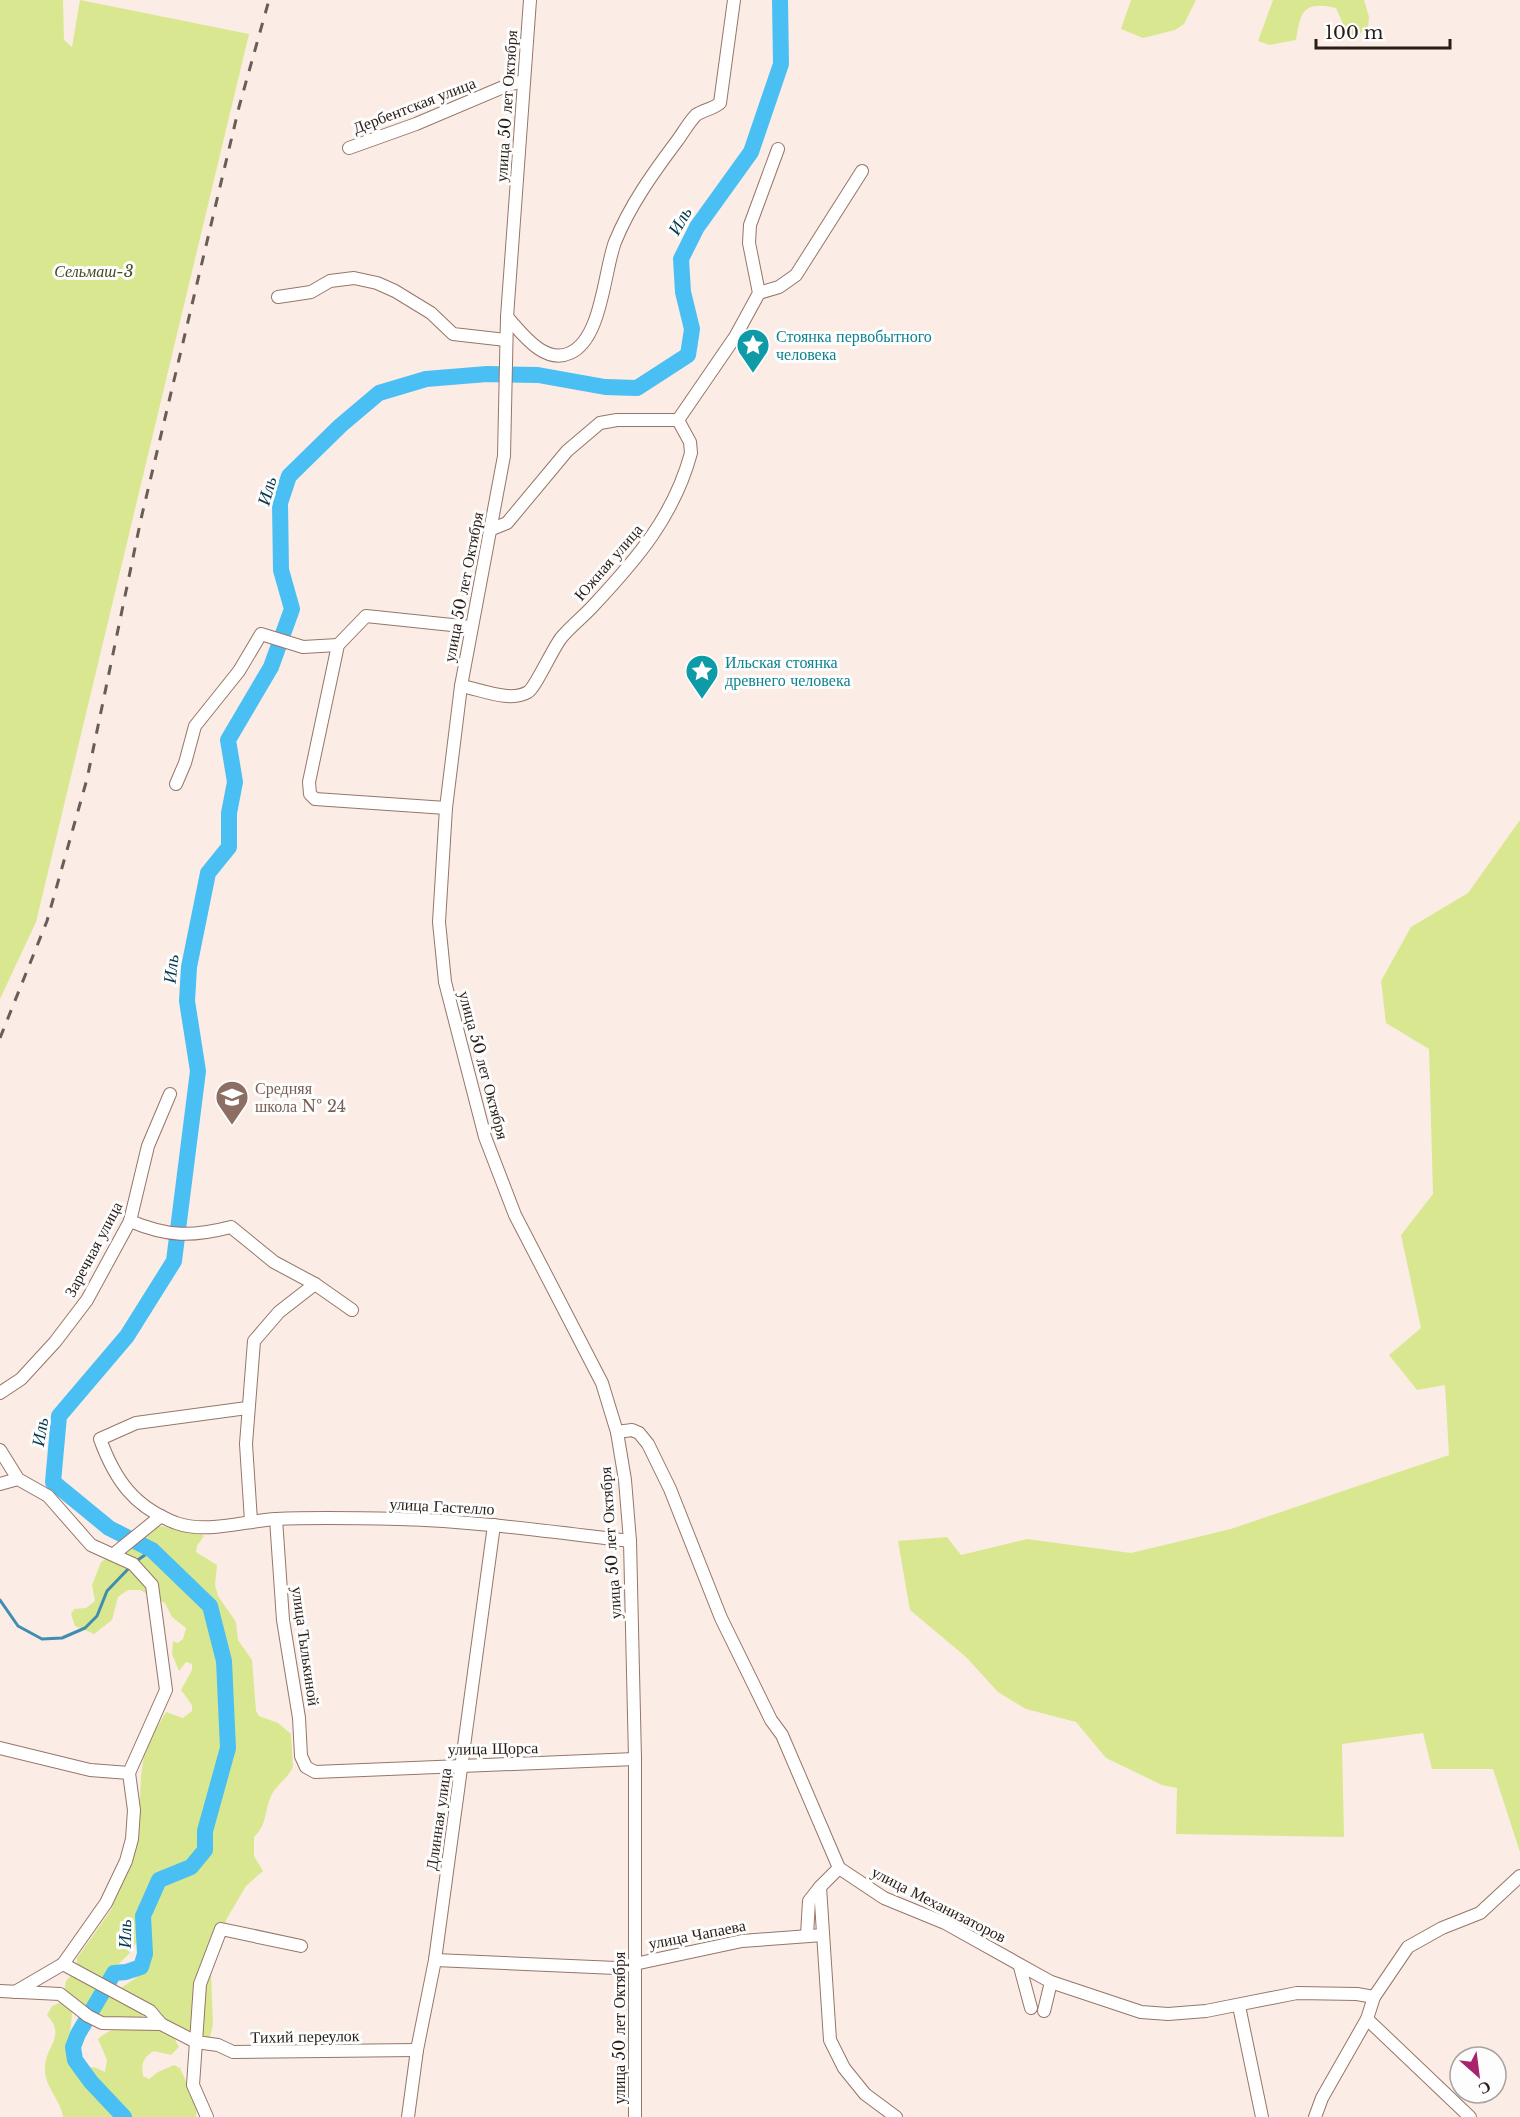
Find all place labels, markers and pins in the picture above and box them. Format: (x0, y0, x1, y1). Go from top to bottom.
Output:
place label: Стоянка первобытного человека (776, 326, 932, 364)
place icon: Стоянка первобытного человека (735, 327, 771, 374)
place label: Ильская стоянка древнего человека (725, 652, 851, 690)
place icon: Ильская стоянка древнего человека (684, 653, 720, 700)
place label: Средняя школа № 24 (255, 1078, 346, 1116)
school or university icon: Средняя школа № 24 (214, 1079, 250, 1126)

